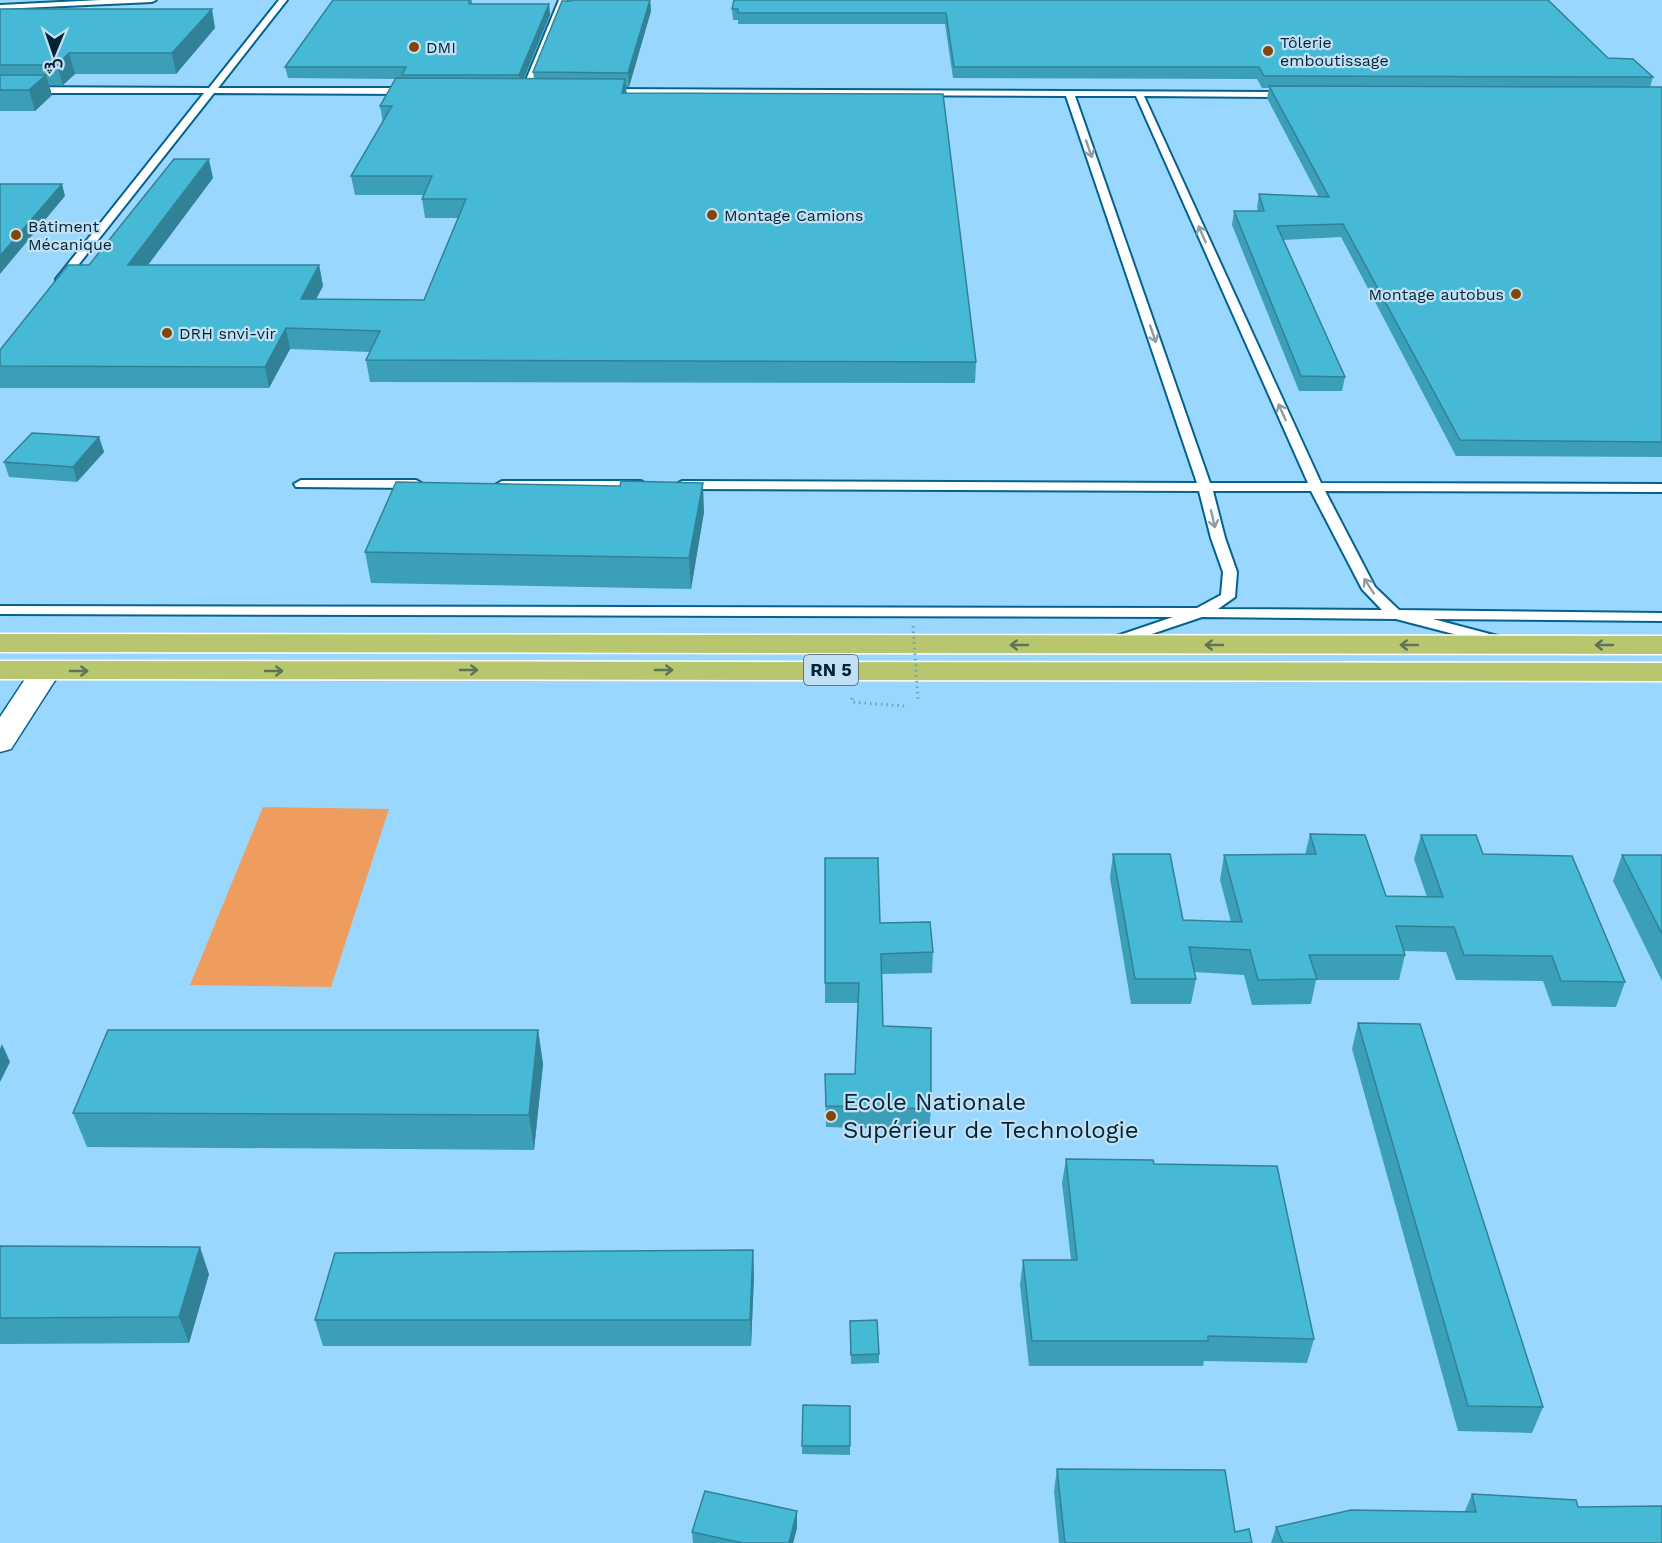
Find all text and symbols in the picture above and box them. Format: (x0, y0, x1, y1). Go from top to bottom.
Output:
north arrow (24, 24, 84, 84)
place label: Tôlerie emboutissage (1280, 33, 1389, 70)
place label: DMI (426, 38, 456, 57)
marker: DMI (407, 40, 421, 54)
marker: Tôlerie emboutissage (1261, 44, 1275, 58)
text: ش (44, 59, 63, 78)
one-way arrow (1085, 139, 1096, 158)
place label: Montage Camions (724, 206, 863, 225)
marker: Montage Camions (705, 208, 719, 222)
place label: Bâtiment Mécanique (28, 217, 112, 254)
one-way arrow (1196, 225, 1207, 243)
marker: Bâtiment Mécanique (9, 228, 23, 242)
place label: Montage autobus (1369, 285, 1504, 304)
marker: Montage autobus (1509, 287, 1523, 301)
place label: DRH snvi-vir (179, 324, 276, 343)
one-way arrow (1148, 324, 1159, 343)
marker: DRH snvi-vir (160, 326, 174, 340)
one-way arrow (1276, 403, 1288, 421)
one-way arrow (1208, 509, 1220, 528)
one-way arrow (1363, 578, 1375, 595)
one-way arrow (1009, 639, 1029, 651)
one-way arrow (1204, 639, 1224, 651)
one-way arrow (1399, 639, 1419, 651)
one-way arrow (1594, 639, 1614, 651)
road number: RN 5 (804, 655, 858, 685)
one-way arrow (459, 664, 479, 676)
one-way arrow (654, 664, 674, 676)
one-way arrow (69, 665, 89, 677)
one-way arrow (264, 665, 284, 677)
place label: Ecole Nationale Supérieur de Technologie (843, 1088, 1139, 1144)
marker: Ecole Nationale Supérieur de Technologie (824, 1109, 838, 1123)

